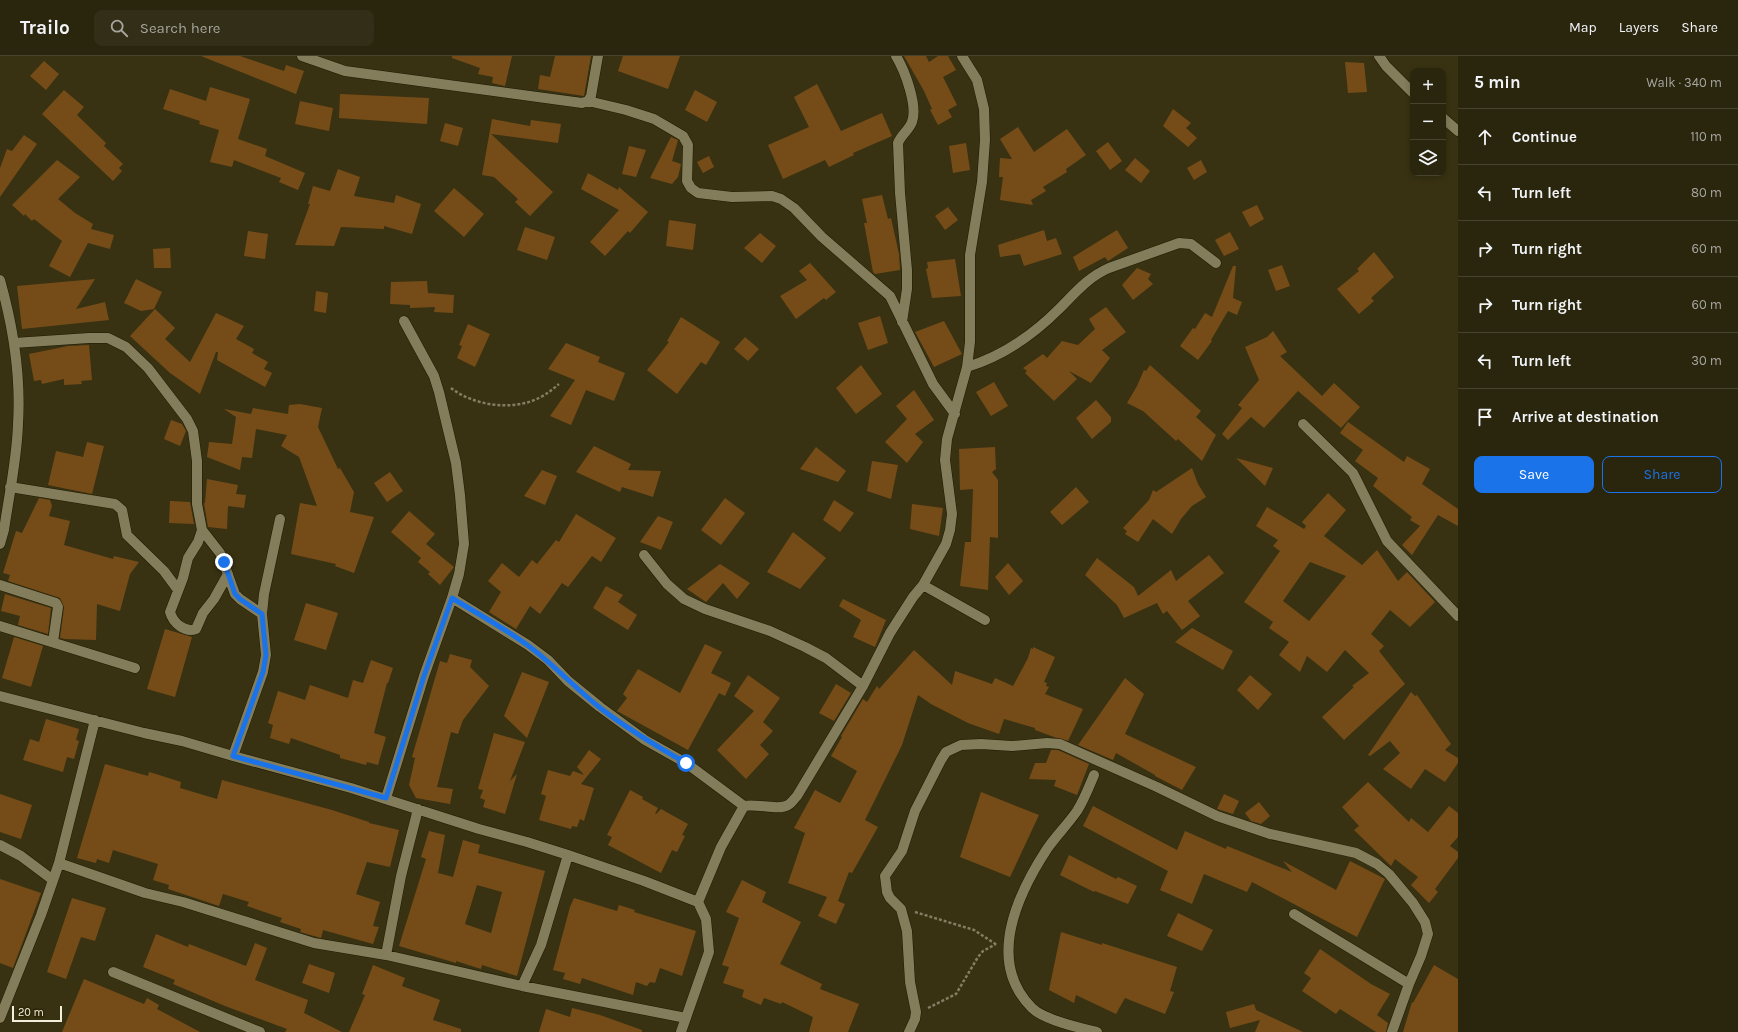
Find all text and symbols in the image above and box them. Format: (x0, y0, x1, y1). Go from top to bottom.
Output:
search box (94, 10, 374, 46)
text: Trailo (20, 17, 70, 39)
icon: search (108, 17, 130, 39)
text: Search here (140, 19, 221, 37)
text: Map (1569, 19, 1597, 36)
text: Layers (1619, 19, 1659, 36)
text: Share (1681, 19, 1718, 36)
map controls (1410, 68, 1446, 176)
button: + (1410, 68, 1446, 104)
text: 5 min (1474, 72, 1521, 92)
text: Walk · 340 m (1646, 75, 1722, 90)
button: − (1410, 104, 1446, 140)
icon: ahead (1474, 126, 1496, 148)
text: Continue (1512, 128, 1577, 146)
text: 110 m (1690, 129, 1722, 144)
button: layers (1410, 140, 1446, 176)
icon: left (1474, 182, 1496, 204)
text: Turn left (1512, 184, 1571, 202)
text: 80 m (1691, 185, 1722, 200)
icon: right (1474, 238, 1496, 260)
text: Turn right (1512, 240, 1582, 258)
text: 60 m (1692, 241, 1722, 256)
icon: right (1474, 294, 1496, 316)
text: Turn right (1512, 296, 1582, 314)
text: 60 m (1692, 297, 1722, 312)
icon: left (1474, 350, 1496, 372)
text: Turn left (1512, 352, 1571, 370)
text: 30 m (1691, 353, 1722, 368)
icon: arrive (1474, 406, 1496, 428)
text: Arrive at destination (1512, 408, 1659, 426)
button: Save (1474, 456, 1594, 493)
button: Share (1602, 456, 1722, 493)
route end (215, 553, 233, 571)
route start (677, 754, 695, 772)
scale bar (12, 1004, 62, 1023)
text: 20 m (18, 1006, 44, 1019)

